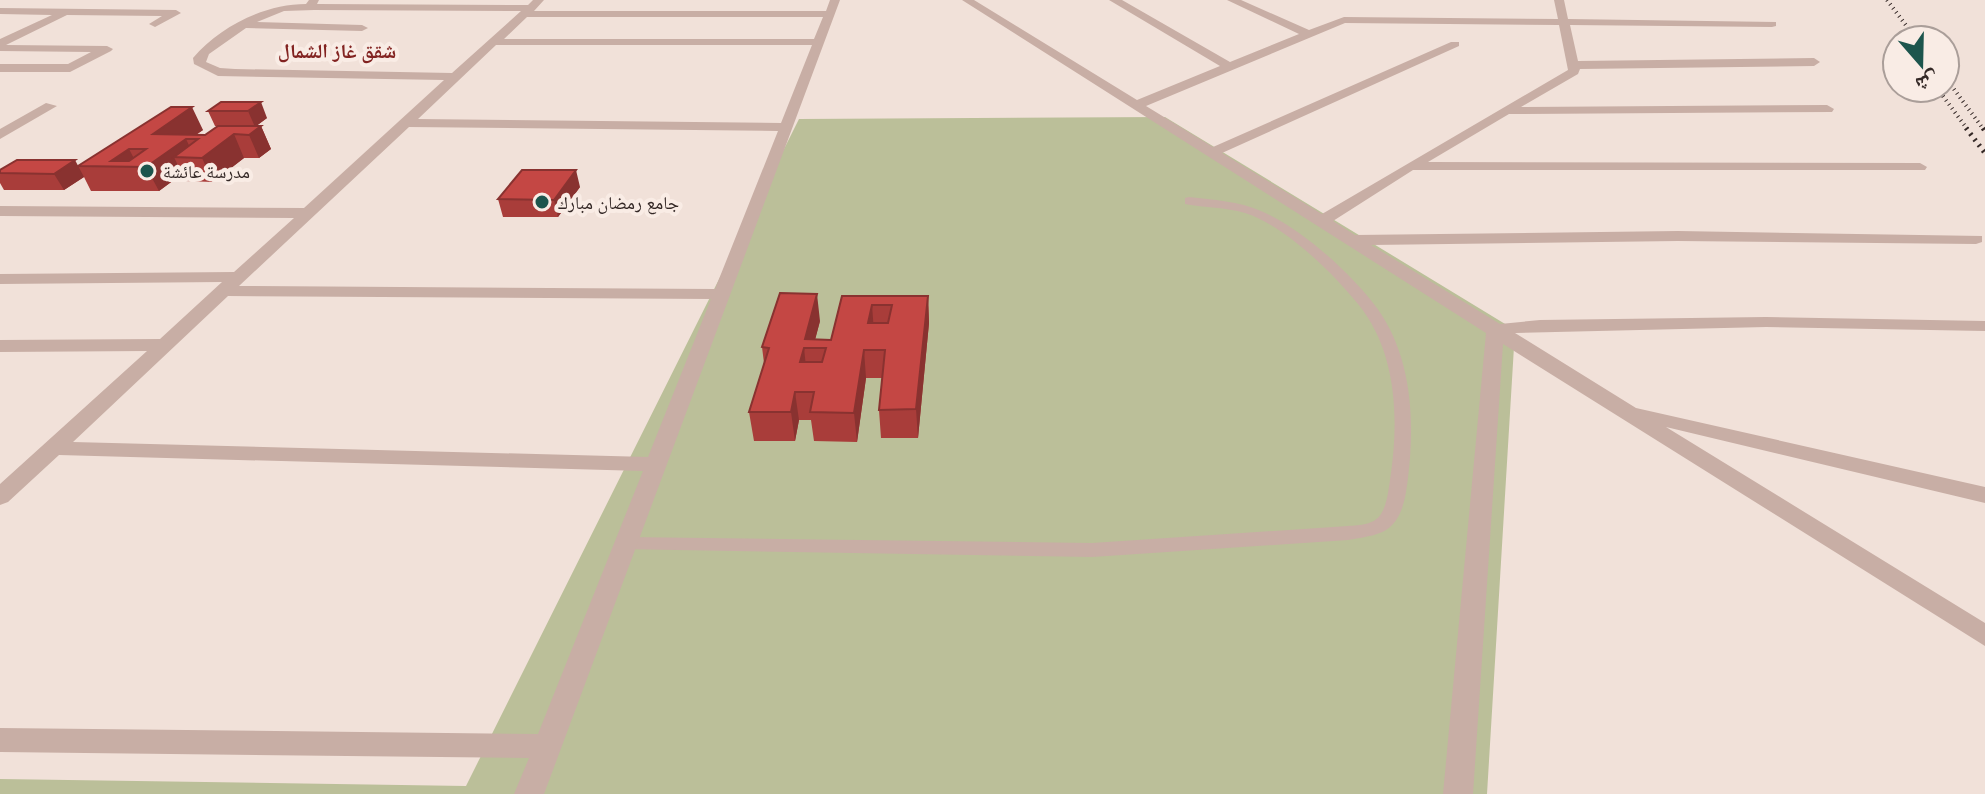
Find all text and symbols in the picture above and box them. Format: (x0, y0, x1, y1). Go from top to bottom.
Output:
north arrow (1881, 24, 1961, 104)
district label: شقق غاز الشمال (278, 38, 396, 64)
text: ش (1912, 66, 1944, 100)
place label: مدرسة عائشة (163, 160, 250, 182)
marker: مدرسة عائشة (138, 162, 156, 180)
place label: جامع رمضان مبارك (558, 191, 679, 215)
marker: جامع رمضان مبارك (533, 193, 551, 211)

